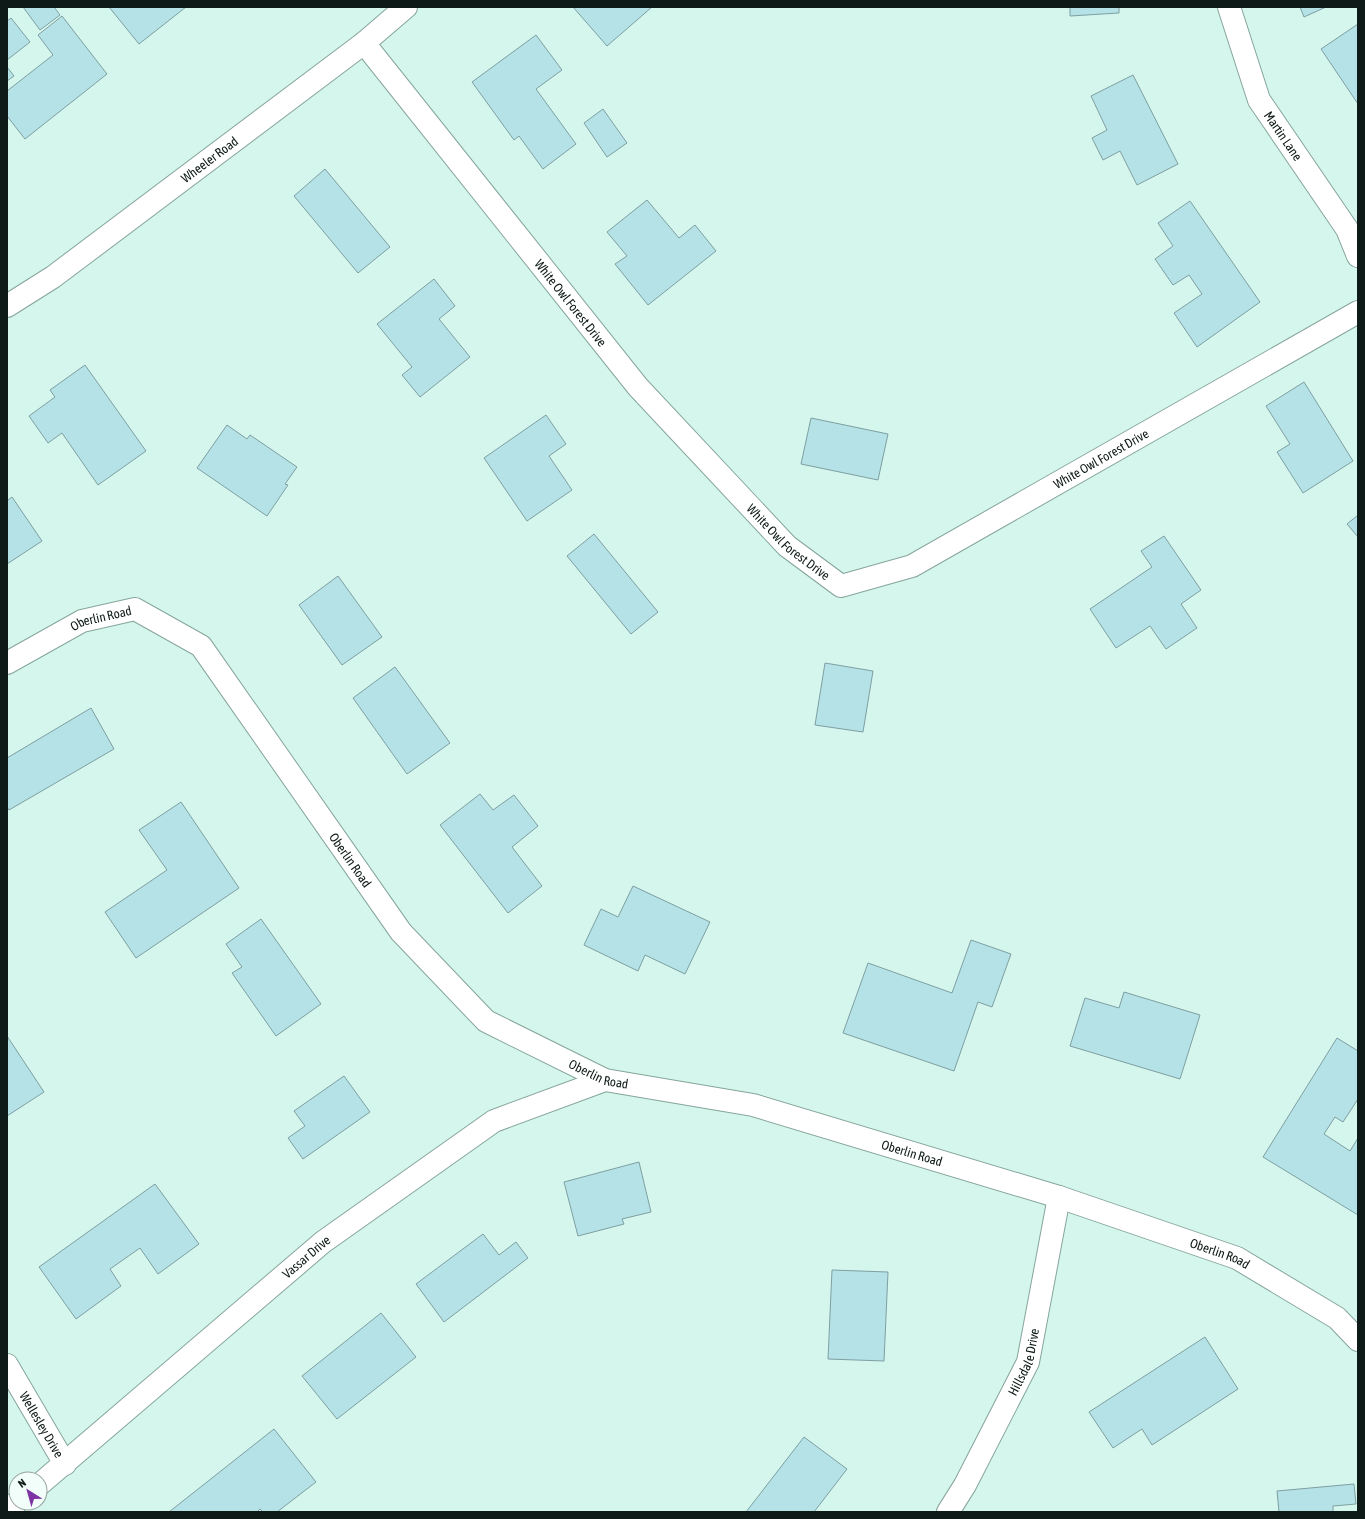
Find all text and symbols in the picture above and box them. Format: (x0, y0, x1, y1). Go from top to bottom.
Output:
street label: Martin Lane (1261, 108, 1305, 164)
street label: Wheeler Road (178, 134, 241, 186)
street label: White Owl Forest Drive (531, 257, 610, 350)
street label: White Owl Forest Drive (1051, 426, 1151, 492)
street label: White Owl Forest Drive (743, 501, 833, 583)
street label: Oberlin Road (68, 603, 133, 634)
street label: Oberlin Road (326, 830, 374, 890)
street label: Oberlin Road (566, 1056, 629, 1092)
street label: Oberlin Road (880, 1137, 944, 1170)
street label: Vassar Drive (279, 1232, 333, 1282)
street label: Oberlin Road (1188, 1235, 1252, 1272)
street label: Hillsdale Drive (1005, 1327, 1042, 1398)
street label: Wellesley Drive (16, 1389, 67, 1460)
north arrow (8, 1471, 48, 1511)
text: N (16, 1476, 28, 1490)

